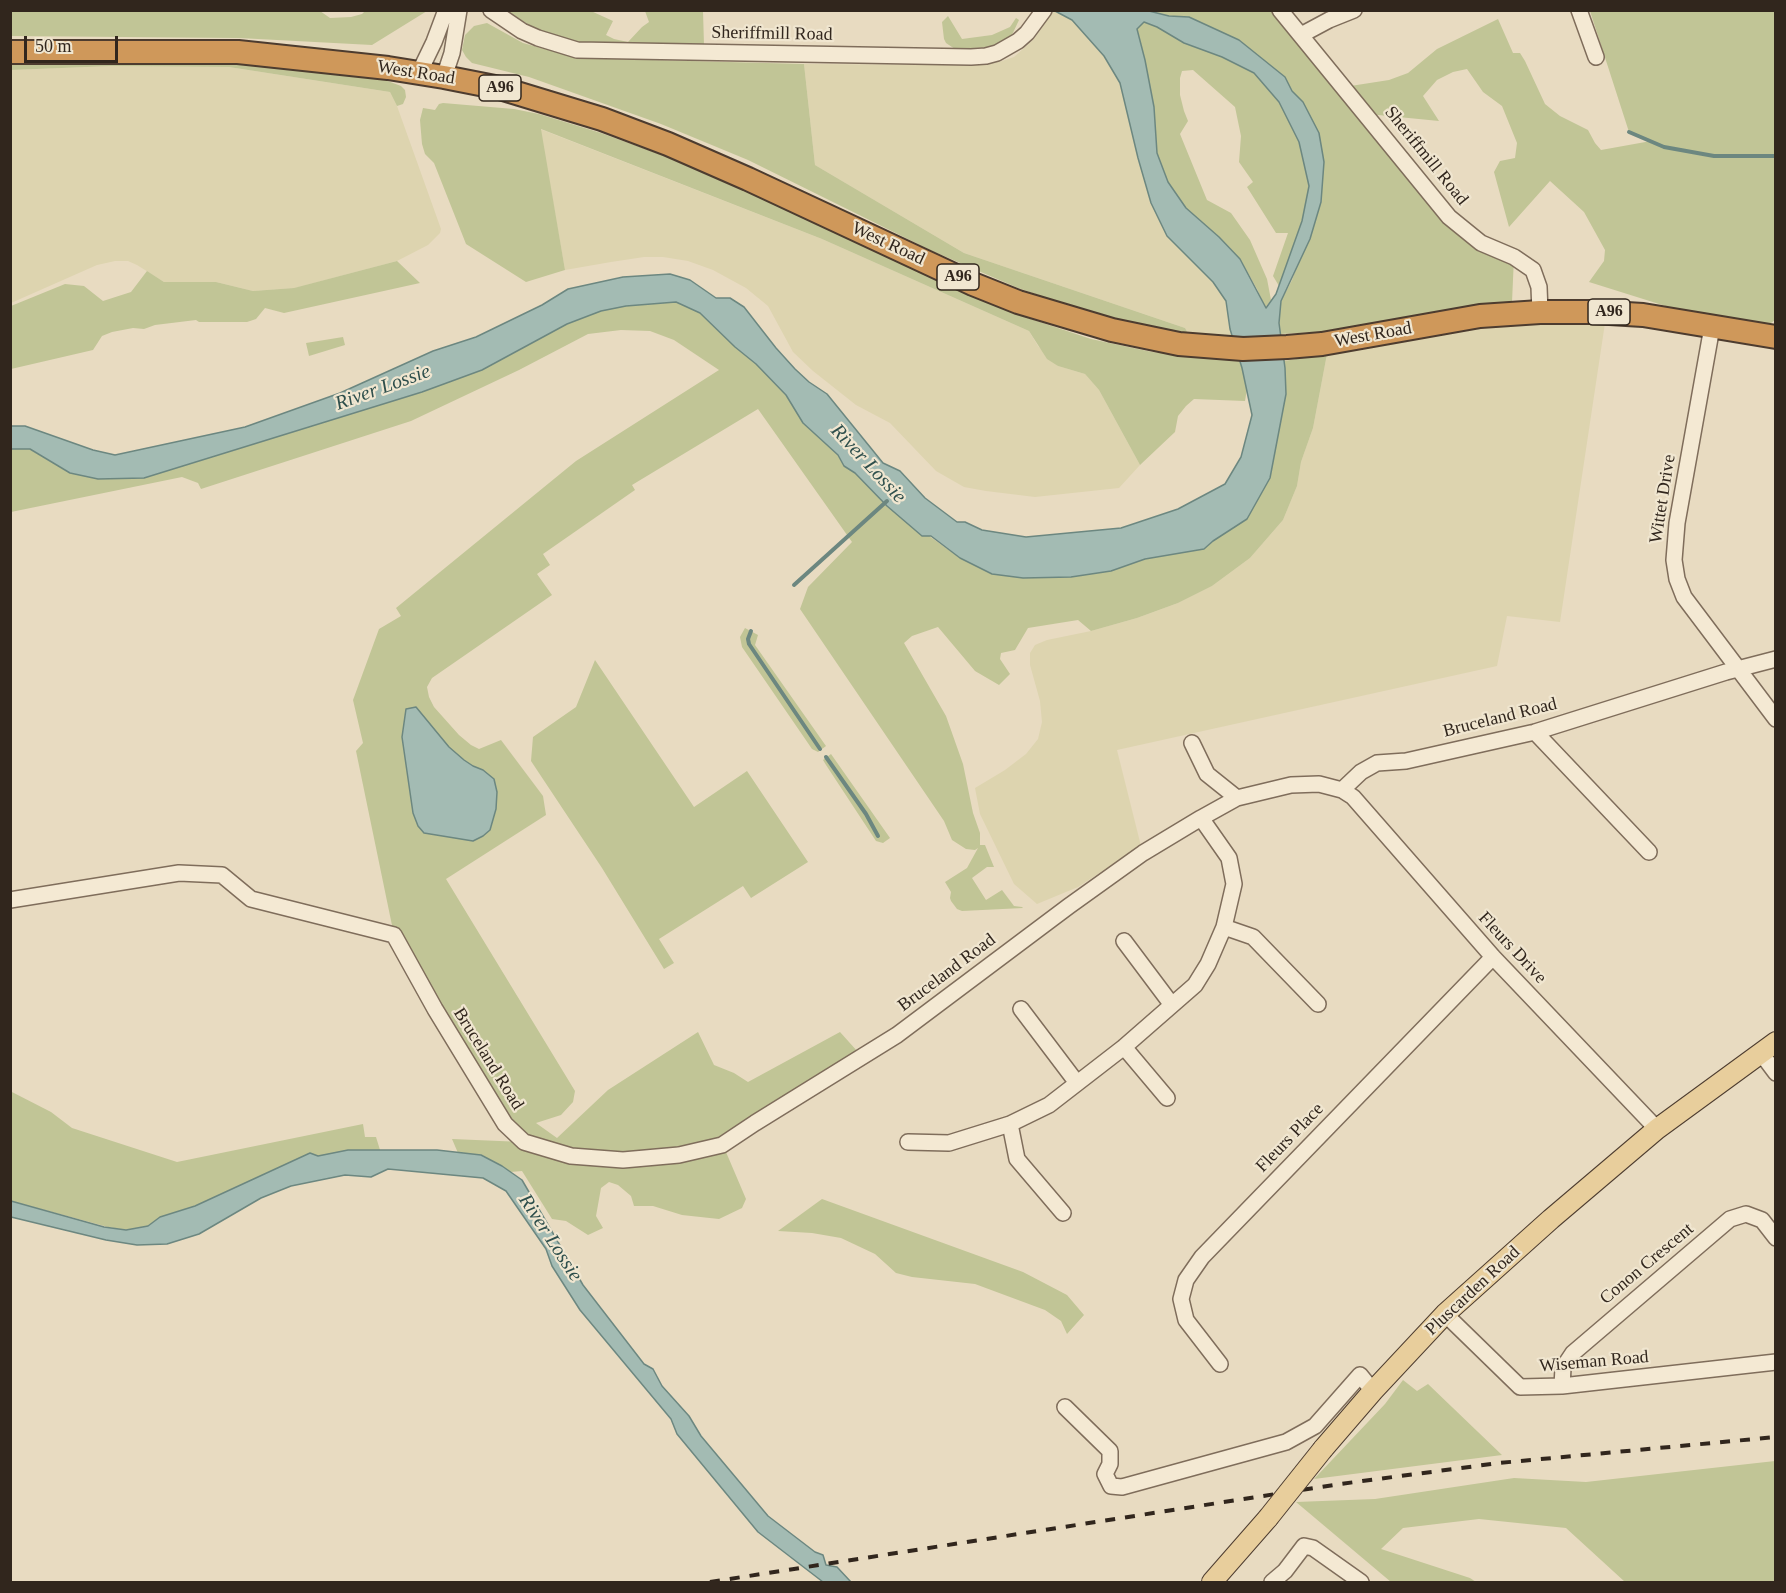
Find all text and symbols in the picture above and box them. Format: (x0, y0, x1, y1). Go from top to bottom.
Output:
street label: Sheriffmill Road (711, 22, 833, 46)
scale bar (27, 24, 122, 62)
text: 50 m (35, 36, 72, 56)
street label: West Road (376, 56, 456, 90)
road number: A96 (479, 75, 521, 101)
street label: Sheriffmill Road (1379, 102, 1473, 210)
street label: West Road (848, 218, 928, 270)
road number: A96 (937, 264, 979, 290)
road number: A96 (1588, 299, 1630, 325)
street label: West Road (1333, 318, 1413, 352)
water label: River Lossie (332, 360, 434, 416)
water label: River Lossie (825, 419, 911, 509)
street label: Wittet Drive (1645, 453, 1681, 545)
street label: Bruceland Road (1441, 693, 1559, 743)
street label: Fleurs Drive (1473, 908, 1551, 988)
street label: Bruceland Road (894, 929, 1000, 1017)
street label: Bruceland Road (448, 1004, 528, 1114)
street label: Fleurs Place (1251, 1099, 1329, 1177)
water label: River Lossie (513, 1190, 587, 1286)
street label: Conon Crescent (1596, 1219, 1698, 1309)
street label: Pluscarden Road (1421, 1242, 1525, 1340)
street label: Wiseman Road (1538, 1346, 1650, 1378)

